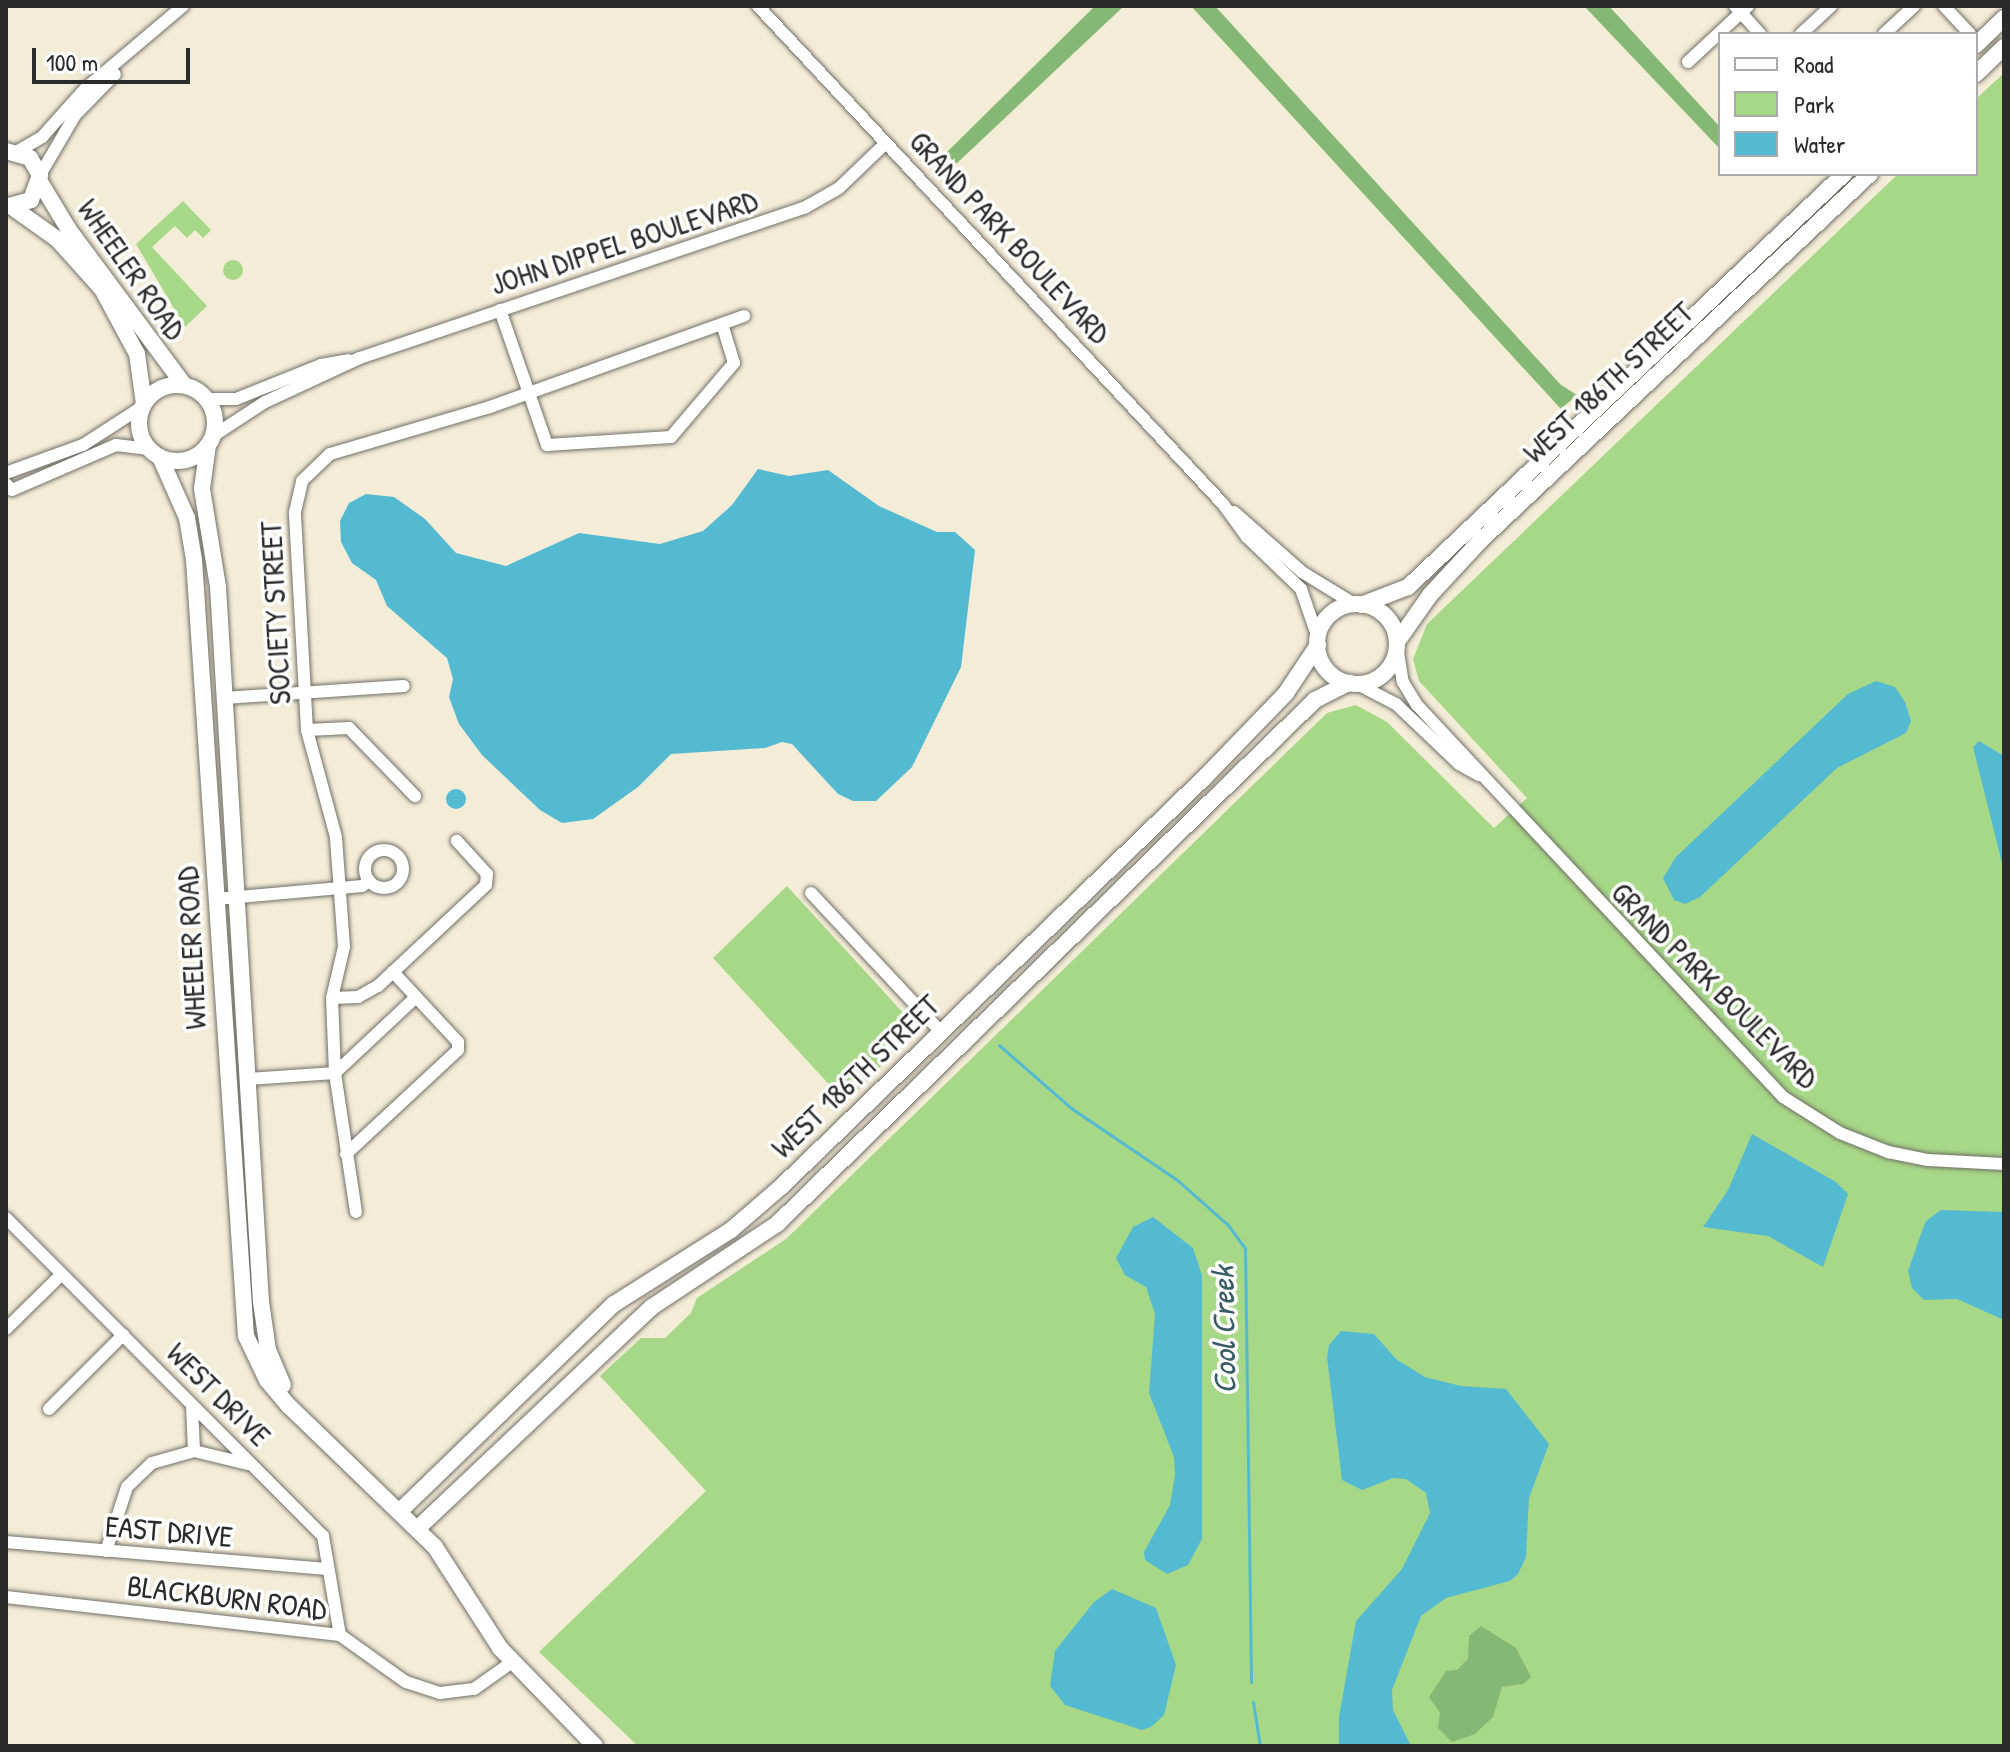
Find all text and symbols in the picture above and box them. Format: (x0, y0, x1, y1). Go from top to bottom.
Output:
scale bar (36, 32, 194, 82)
legend (1718, 32, 1978, 176)
text: 100 m (46, 46, 98, 78)
text: Road (1794, 48, 1833, 80)
text: Park (1794, 88, 1834, 120)
street label: GRAND PARK BOULEVARD (902, 123, 1118, 351)
text: Water (1794, 128, 1845, 160)
street label: JOHN DIPPEL BOULEVARD (486, 182, 762, 302)
street label: WHEELER ROAD (70, 192, 194, 346)
street label: WEST 186TH STREET (1516, 294, 1700, 470)
street label: SOCIETY STREET (252, 520, 298, 706)
street label: WHEELER ROAD (169, 866, 213, 1030)
street label: GRAND PARK BOULEVARD (1604, 874, 1826, 1096)
street label: WEST 186TH STREET (764, 987, 946, 1165)
water label: Cool Creek (1204, 1266, 1244, 1394)
street label: WEST DRIVE (160, 1335, 278, 1453)
street label: EAST DRIVE (104, 1508, 234, 1554)
street label: BLACKBURN ROAD (125, 1567, 329, 1627)

